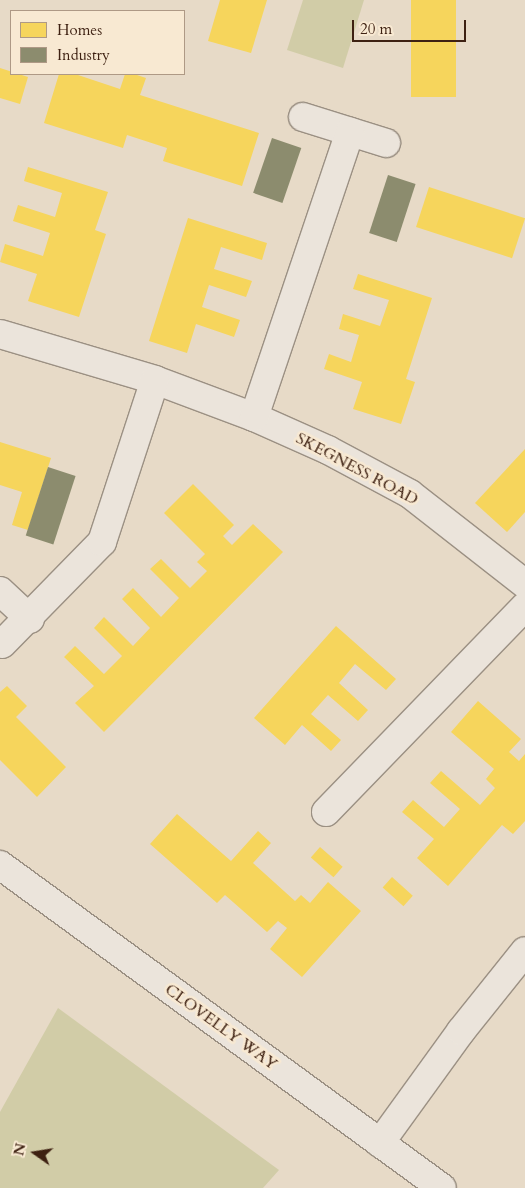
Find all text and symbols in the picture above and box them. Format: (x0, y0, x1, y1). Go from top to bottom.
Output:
legend (10, 10, 185, 75)
scale bar (355, 10, 469, 42)
text: 20 m (360, 19, 392, 39)
text: Homes (57, 20, 102, 40)
text: Industry (57, 45, 110, 65)
street label: SKEGNESS ROAD (293, 429, 421, 509)
street label: CLOVELLY WAY (161, 980, 281, 1074)
north arrow (10, 1128, 60, 1178)
text: N (9, 1141, 31, 1158)

